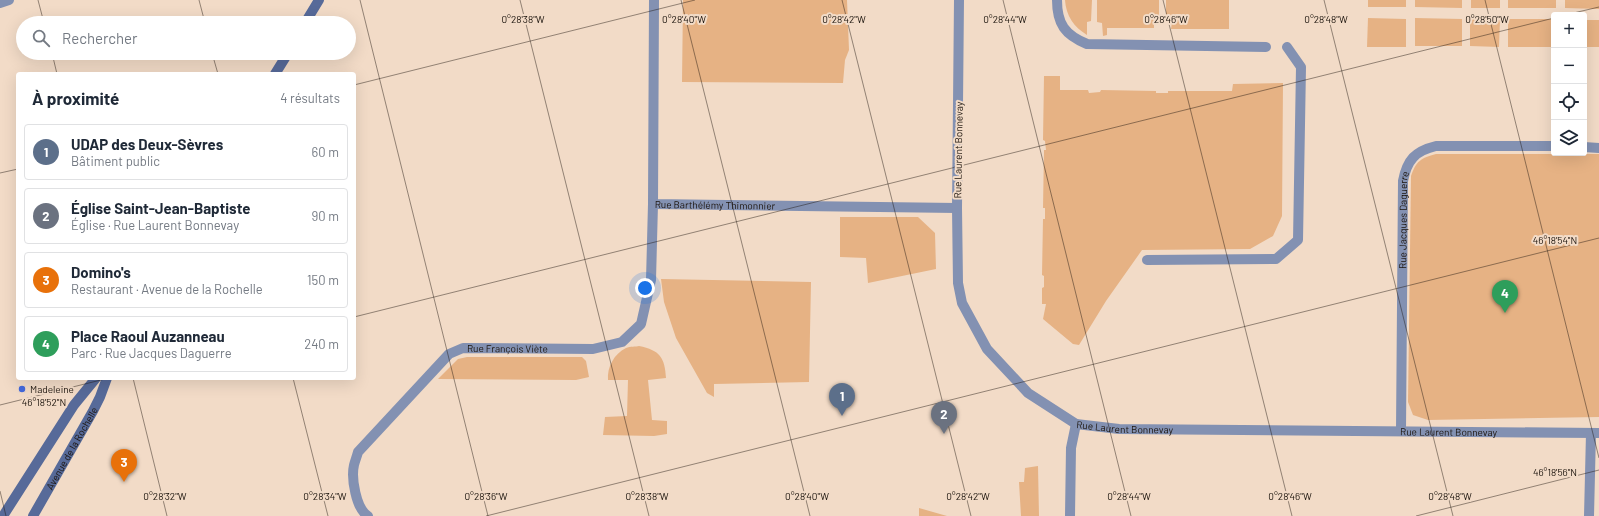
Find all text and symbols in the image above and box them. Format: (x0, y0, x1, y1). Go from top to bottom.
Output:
map controls (1551, 12, 1587, 156)
button: + (1551, 12, 1587, 48)
text: 0°28'38"W (501, 13, 545, 25)
text: 0°28'40"W (662, 13, 706, 25)
text: 0°28'42"W (822, 13, 866, 25)
text: 0°28'44"W (983, 13, 1027, 25)
text: 0°28'46"W (1144, 13, 1188, 25)
text: 0°28'48"W (1304, 13, 1348, 25)
text: 0°28'50"W (1465, 13, 1509, 25)
search box (16, 16, 356, 60)
icon: search (30, 27, 52, 49)
text: Rechercher (62, 29, 138, 47)
button: − (1551, 48, 1587, 84)
button: locate (1551, 84, 1587, 120)
text: À proximité (32, 88, 119, 108)
text: 4 résultats (280, 90, 340, 106)
street label: Rue Laurent Bonnevay (951, 101, 965, 199)
button: layers (1551, 120, 1587, 156)
text: UDAP des Deux-Sèvres (71, 135, 223, 153)
text: 1 (44, 144, 48, 160)
text: 60 m (312, 144, 339, 160)
text: Bâtiment public (71, 153, 160, 169)
street label: Rue Jacques Daguerre (1396, 170, 1411, 269)
street label: Rue Barthélémy Thimonnier (655, 198, 776, 212)
text: Église Saint-Jean-Baptiste (71, 199, 250, 217)
text: 2 (42, 208, 50, 224)
text: 90 m (312, 208, 339, 224)
text: Église · Rue Laurent Bonnevay (71, 217, 239, 233)
text: 46°18'54"N (1533, 234, 1577, 246)
text: Domino's (71, 263, 131, 281)
text: 3 (42, 272, 50, 288)
text: 150 m (307, 272, 339, 288)
your location (635, 278, 655, 298)
pin: 4 (1492, 280, 1518, 313)
text: Restaurant · Avenue de la Rochelle (71, 281, 263, 297)
text: Place Raoul Auzanneau (71, 327, 225, 345)
text: 4 (42, 336, 50, 352)
text: 240 m (304, 336, 339, 352)
street label: Rue François Viète (467, 342, 548, 355)
text: Parc · Rue Jacques Daguerre (71, 345, 232, 361)
place label: Madeleine (30, 383, 74, 395)
pin: 1 (829, 383, 855, 416)
marker: Madeleine (17, 384, 27, 394)
text: 46°18'52"N (22, 396, 66, 408)
pin: 2 (931, 401, 957, 434)
street label: Avenue de la Rochelle (43, 405, 100, 492)
street label: Rue Laurent Bonnevay (1076, 418, 1174, 435)
street label: Rue Laurent Bonnevay (1400, 425, 1498, 438)
pin: 3 (111, 449, 137, 482)
text: 46°18'56"N (1533, 466, 1577, 478)
text: 0°28'32"W (143, 490, 187, 502)
text: 0°28'34"W (303, 490, 347, 502)
text: 0°28'36"W (464, 490, 508, 502)
text: 0°28'38"W (625, 490, 669, 502)
text: 0°28'40"W (785, 490, 829, 502)
text: 0°28'42"W (946, 490, 990, 502)
text: 0°28'44"W (1107, 490, 1151, 502)
text: 0°28'46"W (1268, 490, 1312, 502)
text: 0°28'48"W (1428, 490, 1472, 502)

